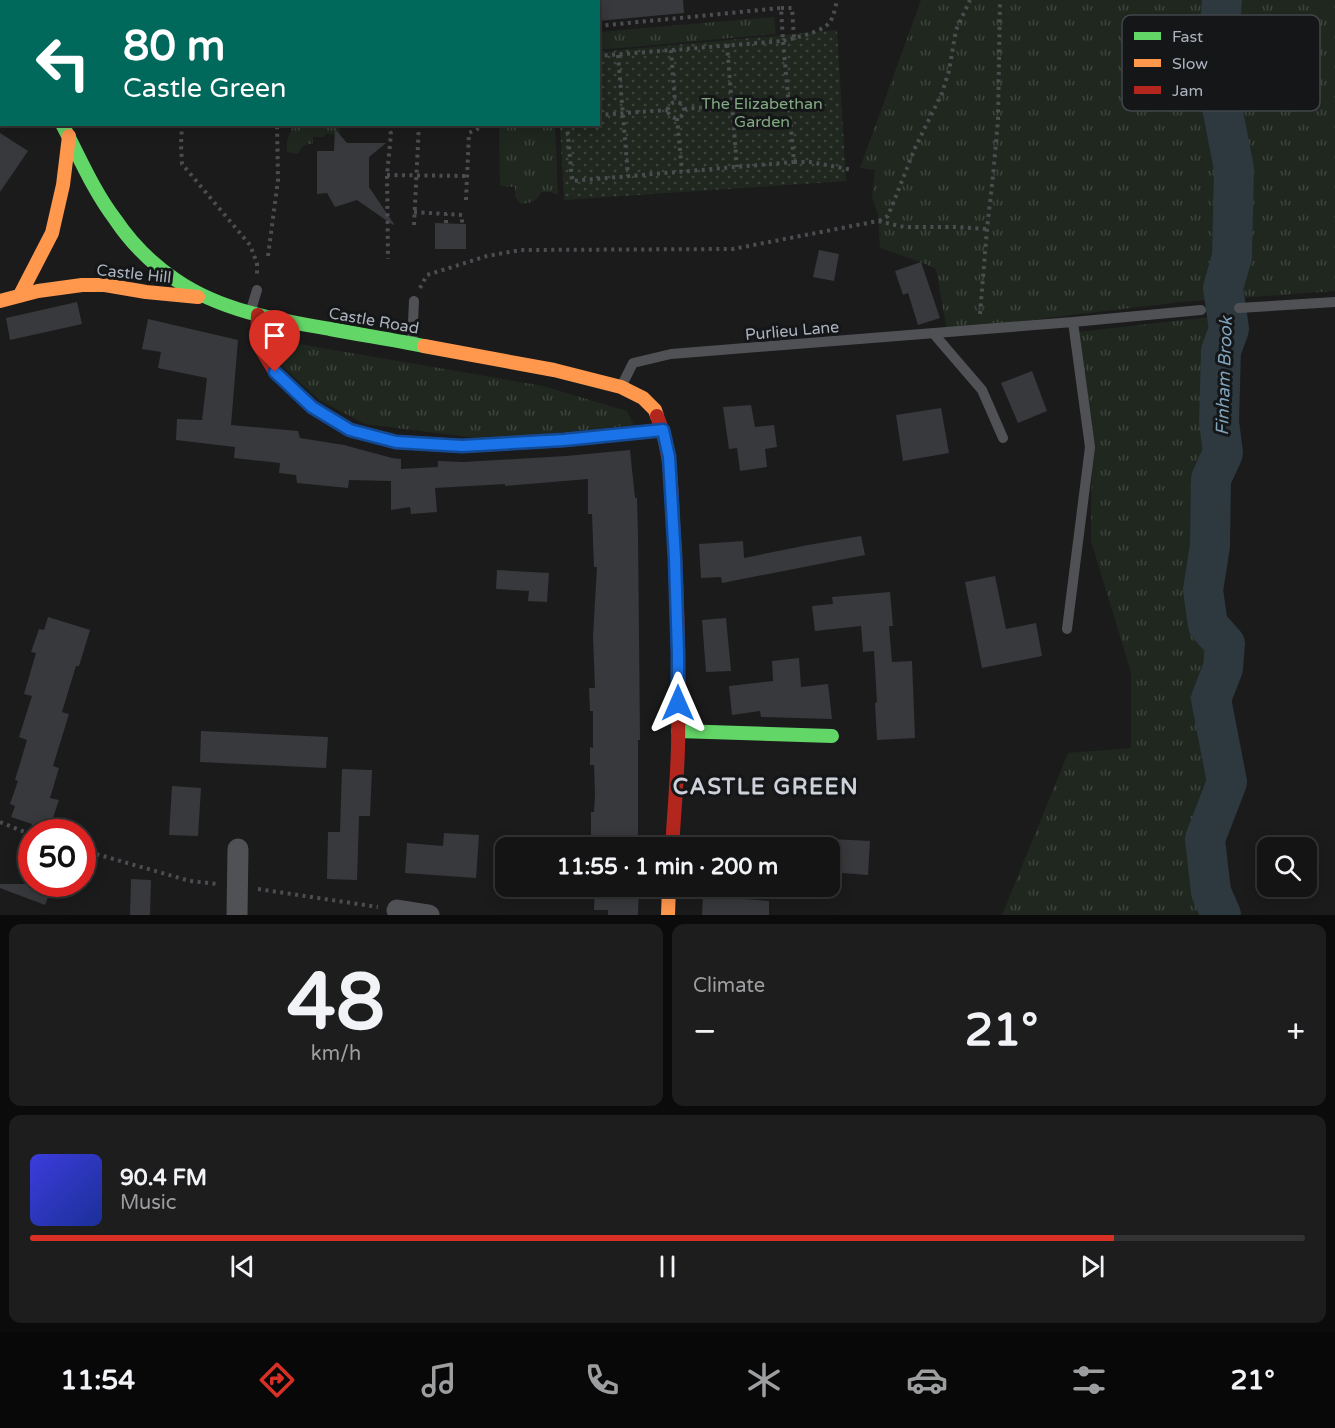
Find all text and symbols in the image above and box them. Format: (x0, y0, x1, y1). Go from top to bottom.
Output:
legend (1122, 15, 1320, 111)
text: 80 m (123, 21, 225, 72)
icon: left (24, 24, 102, 102)
text: Fast (1172, 27, 1203, 47)
text: Slow (1172, 54, 1208, 74)
text: Castle Green (123, 72, 287, 105)
text: Jam (1172, 81, 1203, 101)
park label: The Elizabethan Garden (701, 94, 823, 132)
street label: Castle Hill (96, 260, 172, 288)
street label: Castle Road (327, 303, 420, 339)
pin (249, 310, 300, 372)
water label: Finham Brook (1211, 315, 1237, 436)
street label: Purlieu Lane (744, 317, 840, 345)
icon: arrive (258, 319, 291, 352)
position arrow (646, 671, 710, 735)
district label: CASTLE GREEN (673, 774, 859, 800)
speed limit sign: 50 (18, 819, 96, 897)
map controls (1257, 837, 1317, 897)
button: search (1257, 837, 1317, 897)
text: 11:55 · 1 min · 200 m (557, 854, 778, 880)
text: 48 (287, 956, 385, 1050)
text: Climate (693, 974, 765, 998)
text: 21° (965, 1004, 1038, 1058)
text: − (693, 1012, 717, 1051)
text: + (1286, 1012, 1305, 1051)
text: km/h (311, 1042, 361, 1066)
text: 90.4 FM (120, 1165, 207, 1191)
text: Music (120, 1191, 176, 1215)
icon: previous (226, 1250, 259, 1283)
icon: pause (651, 1250, 684, 1283)
icon: next (1076, 1250, 1109, 1283)
icon: directions (256, 1359, 298, 1401)
icon: music (418, 1359, 460, 1401)
icon: phone (581, 1359, 623, 1401)
icon: climate (743, 1359, 785, 1401)
icon: car (906, 1359, 948, 1401)
icon: filters (1068, 1359, 1110, 1401)
text: 11:54 (60, 1364, 135, 1397)
text: 21° (1231, 1364, 1275, 1397)

